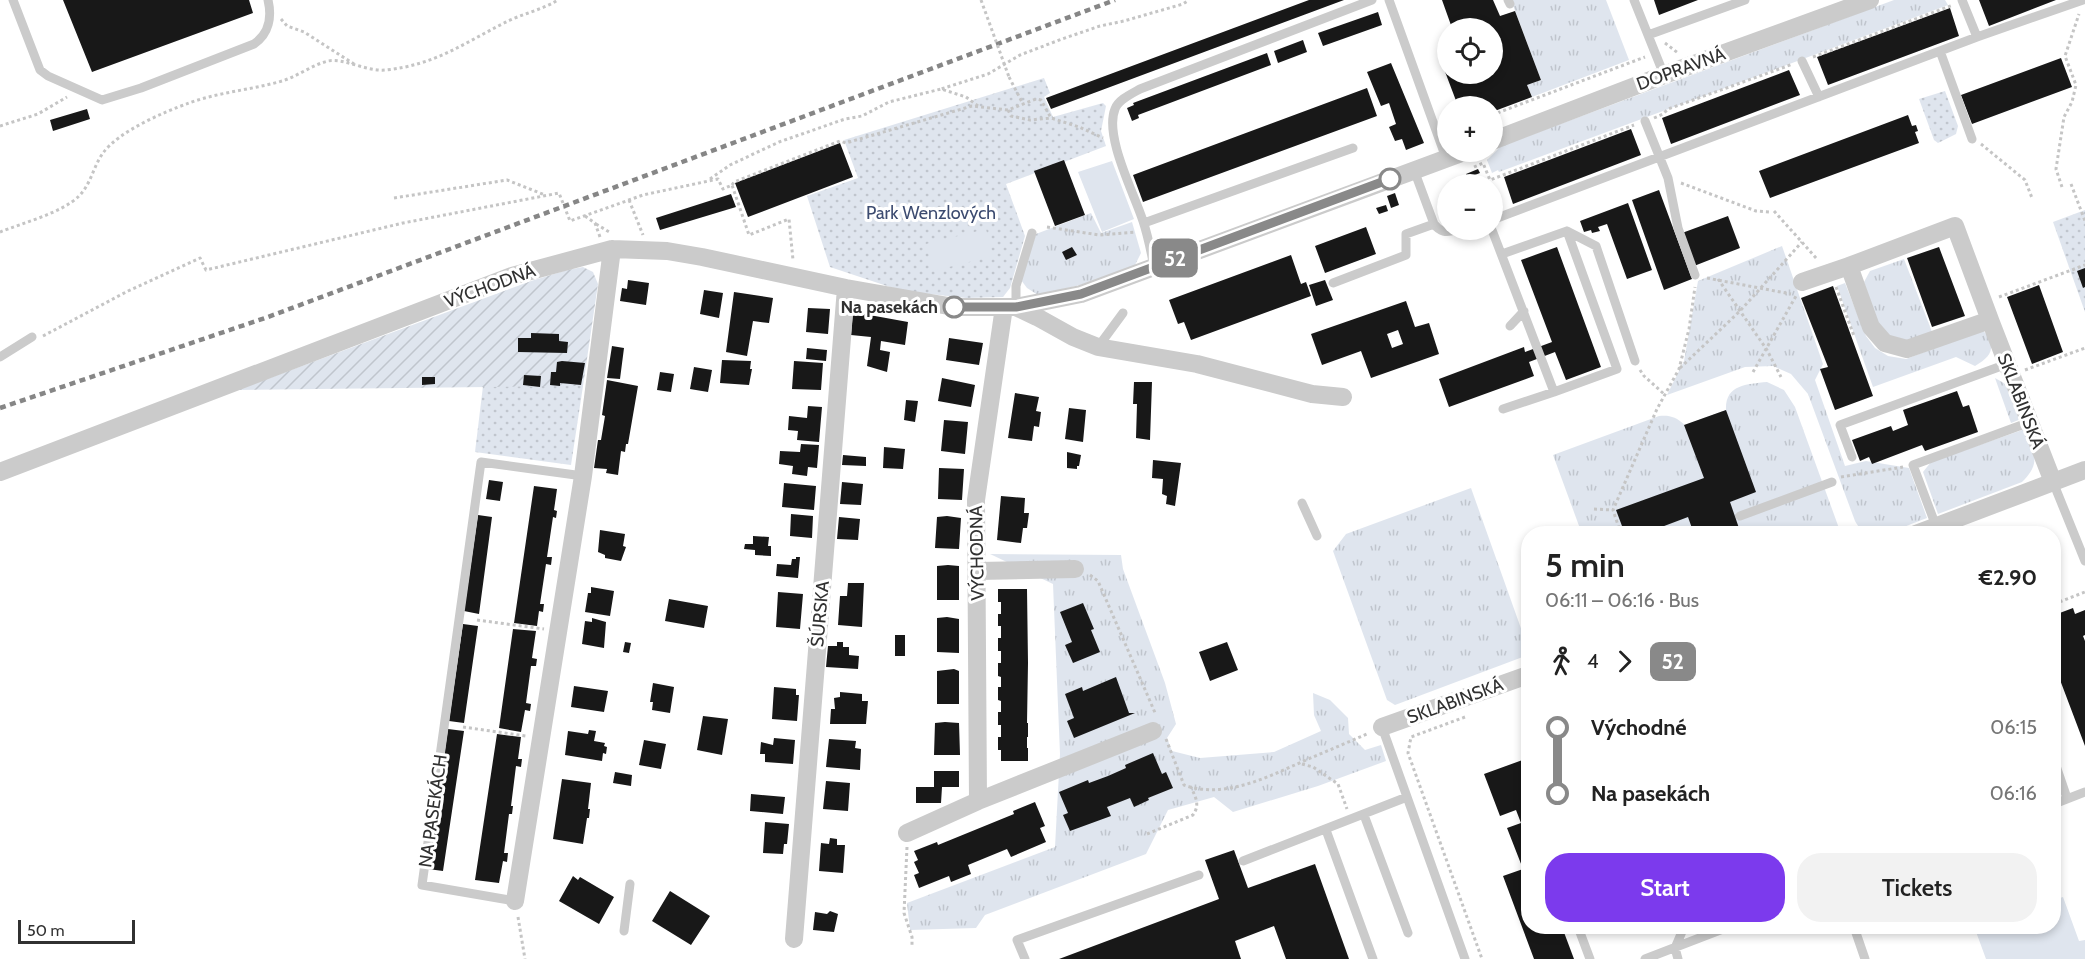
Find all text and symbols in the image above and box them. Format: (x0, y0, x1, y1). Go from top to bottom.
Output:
map controls (1437, 18, 1503, 240)
button: locate (1437, 18, 1503, 84)
street label: DOPRAVNÁ (1634, 43, 1728, 95)
button: + (1437, 96, 1503, 162)
unlabelled marker (1379, 168, 1401, 190)
button: − (1437, 174, 1503, 240)
park label: Park Wenzlových (866, 202, 996, 224)
line badge: 52 (1148, 238, 1202, 278)
text: 52 (1164, 246, 1186, 271)
street label: VÝCHODNÁ (441, 259, 539, 313)
place label: Na pasekách (841, 296, 938, 318)
marker: Na pasekách (943, 296, 965, 318)
street label: SKLABINSKÁ (1993, 350, 2049, 452)
street label: VÝCHODNÁ (965, 505, 989, 601)
text: 5 min (1545, 545, 1625, 585)
text: €2.90 (1979, 564, 2037, 591)
street label: ŠÚRSKA (806, 580, 834, 648)
text: 06:11 – 06:16 · Bus (1545, 588, 1699, 612)
icon: walk (1545, 645, 1578, 678)
icon: forward (1608, 645, 1641, 678)
text: 4 (1587, 649, 1599, 673)
text: 52 (1662, 649, 1684, 674)
street label: SKLABINSKÁ (1404, 673, 1506, 729)
text: Východné (1591, 714, 1687, 741)
text: 06:15 (1990, 715, 2037, 739)
street label: NA PASEKÁCH (414, 753, 452, 869)
text: Na pasekách (1591, 780, 1710, 807)
text: 06:16 (1990, 781, 2037, 805)
button: Start (1545, 853, 1785, 922)
button: Tickets (1797, 853, 2037, 922)
scale bar (18, 917, 135, 944)
text: 50 m (27, 921, 64, 940)

